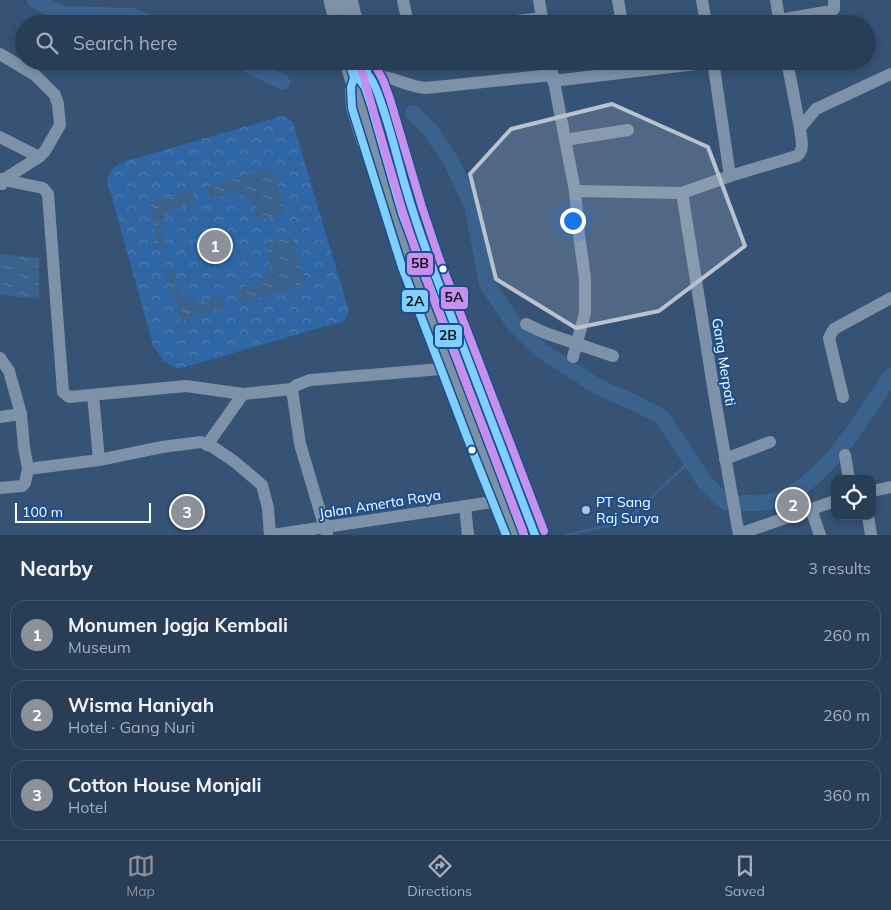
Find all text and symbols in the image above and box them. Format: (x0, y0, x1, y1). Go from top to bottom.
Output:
search box (15, 15, 876, 70)
icon: search (33, 29, 61, 57)
text: Search here (73, 31, 177, 55)
your location (560, 208, 586, 234)
pin: 1 (199, 227, 231, 265)
line badge: 5B (406, 252, 434, 276)
text: 5B (411, 254, 429, 272)
unlabelled marker (438, 264, 448, 274)
line badge: 5A (440, 286, 469, 310)
text: 5A (445, 288, 464, 306)
line badge: 2A (401, 289, 429, 313)
text: 2A (406, 292, 425, 310)
street label: Gang Merpati (708, 317, 740, 407)
line badge: 2B (434, 324, 463, 348)
text: 2B (439, 326, 457, 344)
unlabelled marker (467, 445, 477, 455)
map controls (831, 475, 876, 520)
button: locate (831, 475, 876, 520)
street label: Jalan Amerta Raya (318, 485, 442, 523)
pin: 2 (777, 486, 809, 524)
pin: 3 (171, 493, 203, 531)
place label: PT Sang Raj Surya (596, 493, 659, 527)
scale bar (15, 500, 151, 523)
text: 100 m (22, 503, 63, 521)
marker: PT Sang Raj Surya (580, 504, 592, 516)
text: Nearby (20, 555, 93, 581)
text: 3 results (808, 558, 871, 578)
text: Monumen Jogja Kembali (68, 613, 288, 637)
text: 1 (32, 625, 42, 645)
text: 260 m (823, 625, 870, 645)
text: Museum (68, 637, 131, 657)
text: Wisma Haniyah (68, 693, 214, 717)
text: 2 (32, 705, 42, 725)
text: 260 m (823, 705, 870, 725)
text: Hotel · Gang Nuri (68, 717, 195, 737)
text: Cotton House Monjali (68, 773, 262, 797)
text: 3 (32, 785, 42, 805)
text: 360 m (823, 785, 870, 805)
text: Hotel (68, 797, 107, 817)
tab: Map (126, 852, 155, 900)
tab: Directions (407, 852, 472, 900)
tab: Saved (724, 852, 765, 900)

